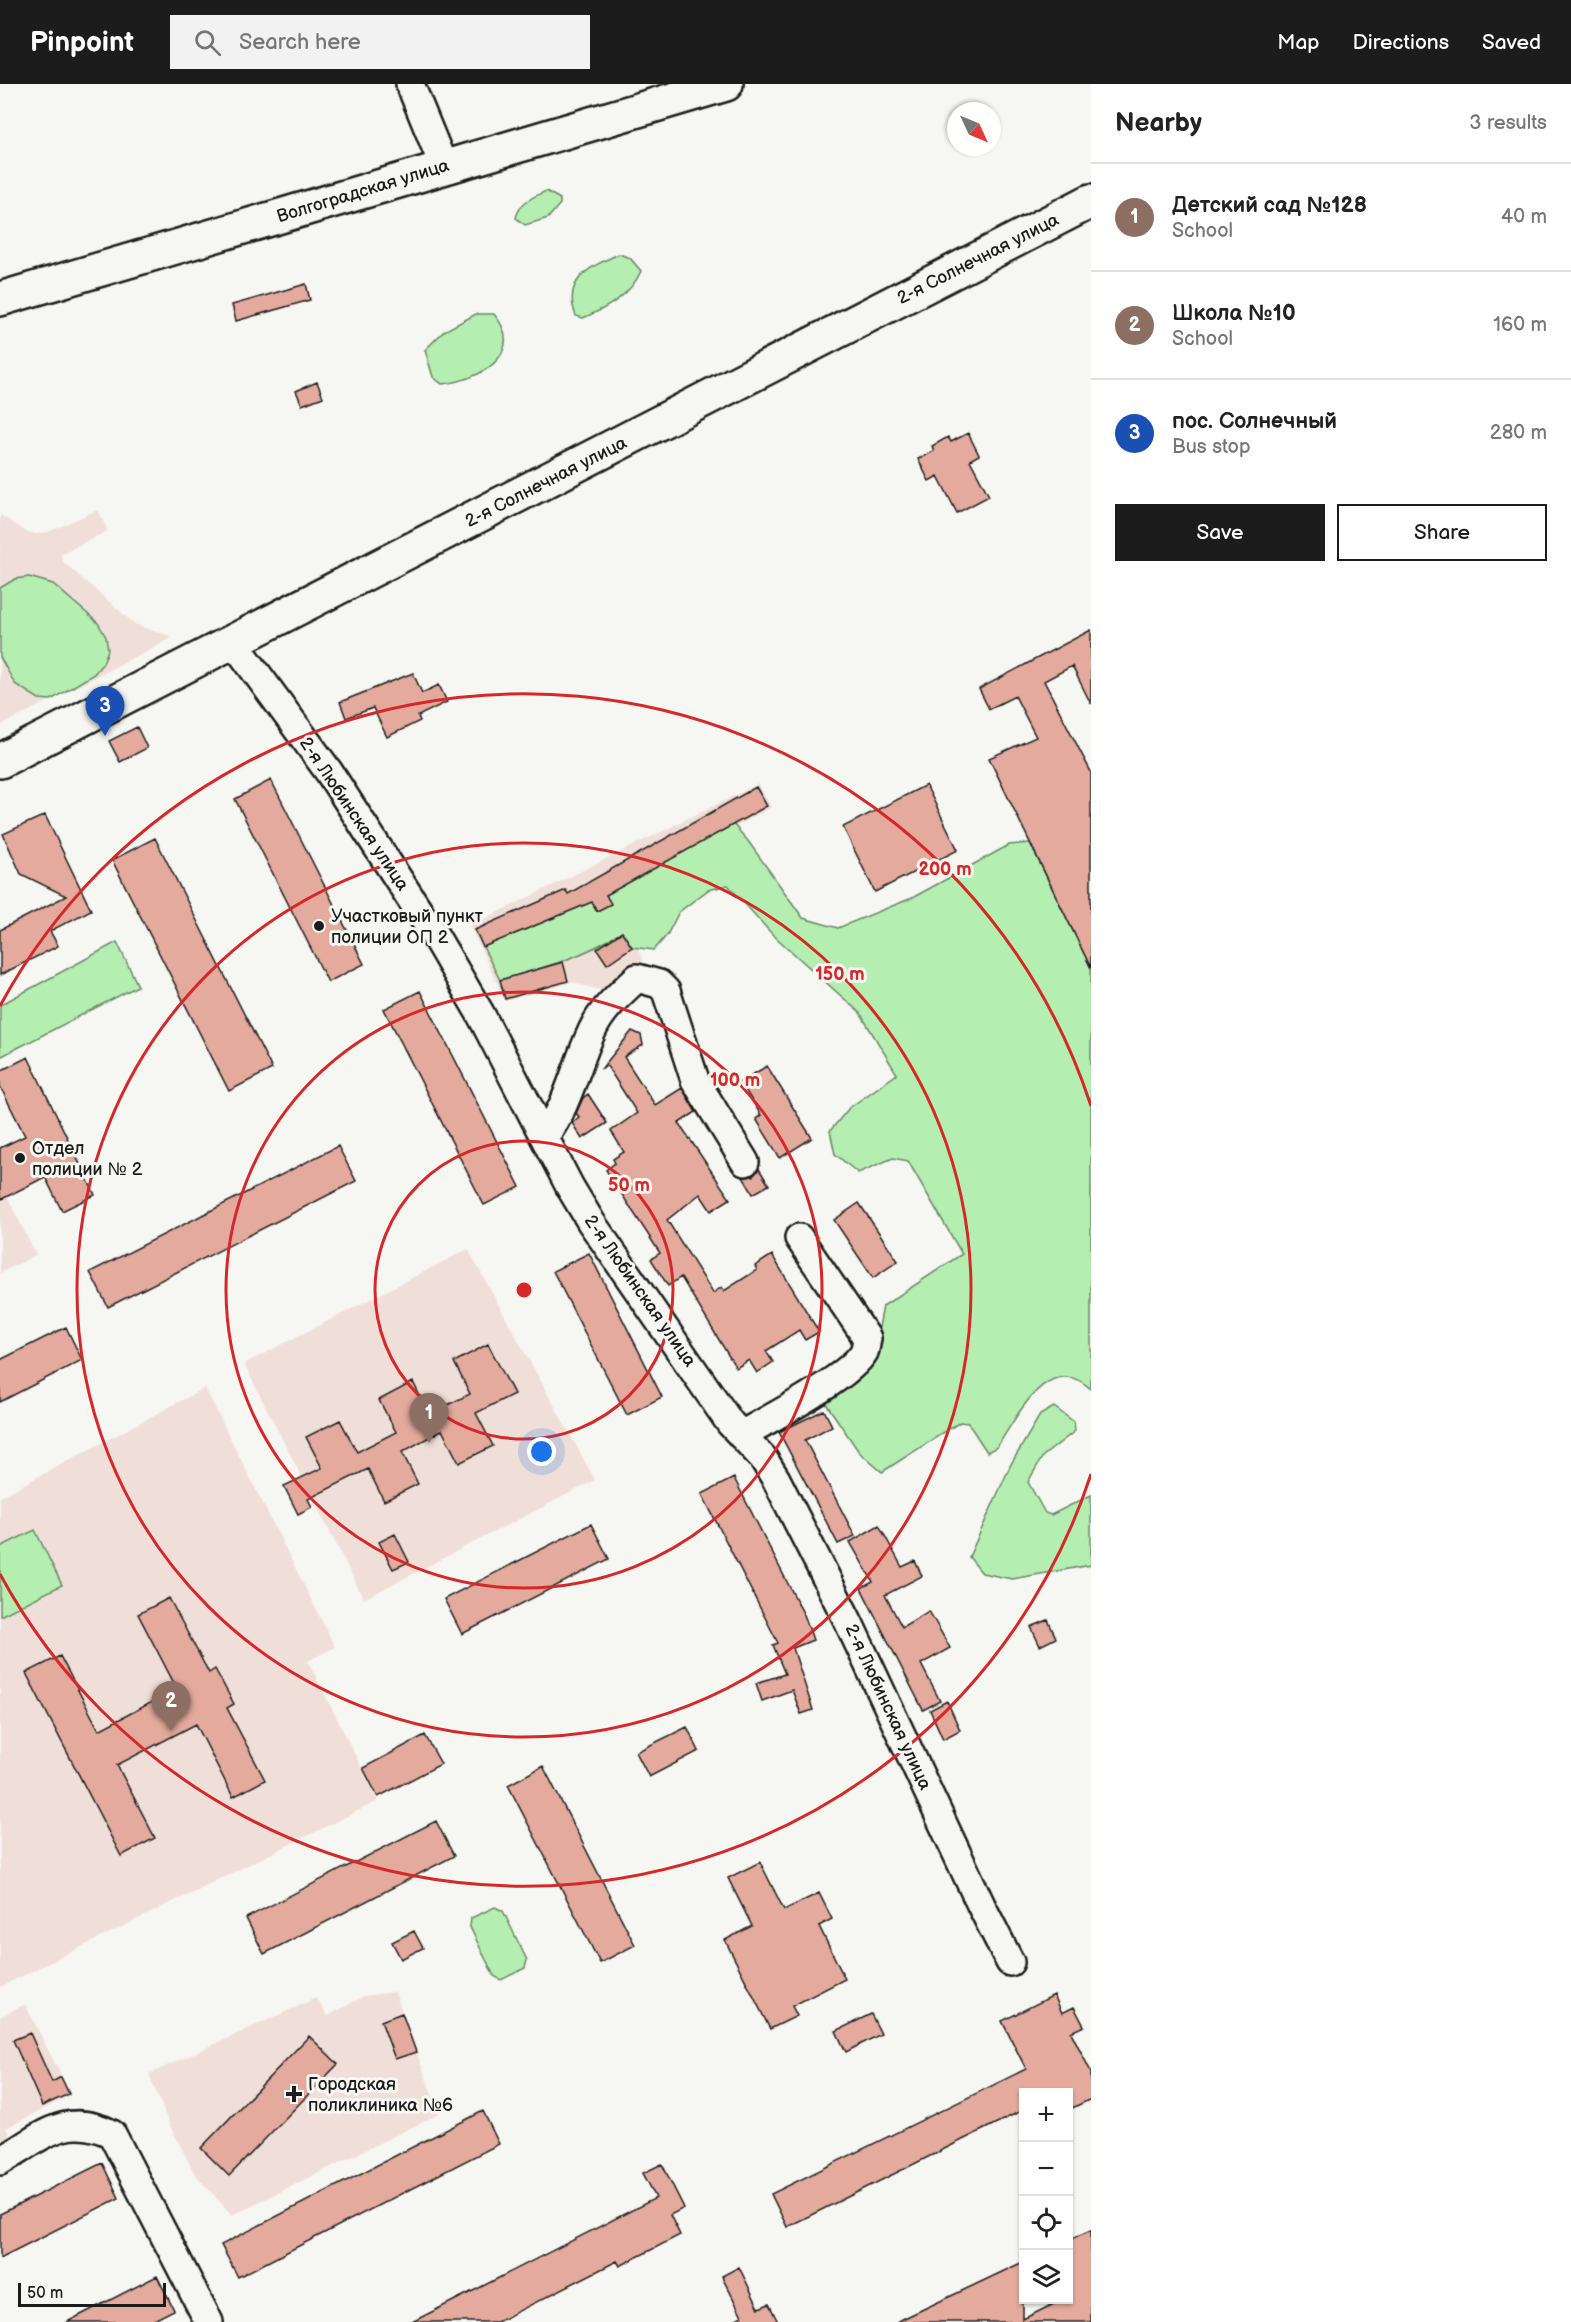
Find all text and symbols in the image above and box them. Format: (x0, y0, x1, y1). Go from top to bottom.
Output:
search box (170, 15, 590, 69)
text: Pinpoint (30, 26, 134, 59)
icon: search (191, 26, 224, 59)
text: Search here (239, 29, 361, 56)
text: Map (1277, 30, 1320, 55)
text: Directions (1353, 30, 1449, 55)
text: Saved (1482, 30, 1541, 55)
north arrow (947, 102, 1001, 156)
text: Nearby (1115, 108, 1202, 139)
text: 3 results (1469, 111, 1547, 135)
street label: Волгоградская улица (274, 155, 452, 227)
text: Детский сад №128 (1172, 192, 1367, 219)
text: 1 (1130, 205, 1139, 229)
text: 40 m (1501, 205, 1547, 229)
street label: 2-я Солнечная улица (894, 209, 1063, 309)
text: School (1172, 219, 1233, 243)
text: Школа №10 (1172, 300, 1296, 327)
text: 2 (1129, 313, 1140, 337)
text: 160 m (1493, 313, 1547, 337)
text: School (1172, 327, 1233, 351)
text: пос. Солнечный (1172, 408, 1337, 435)
text: 3 (1129, 421, 1140, 445)
text: 280 m (1490, 421, 1547, 445)
street label: 2-я Солнечная улица (462, 432, 631, 532)
text: Bus stop (1172, 435, 1251, 459)
button: Save (1115, 504, 1325, 561)
button: Share (1337, 504, 1547, 561)
pin: 3 (86, 686, 124, 736)
street label: 2-я Любинская улица (295, 733, 413, 895)
text: 200 m (918, 859, 972, 880)
place label: Участковый пункт полиции ОП 2 (331, 906, 484, 948)
marker: Участковый пункт полиции ОП 2 (312, 919, 326, 933)
text: 150 m (815, 964, 865, 985)
text: 100 m (710, 1070, 760, 1091)
place label: Отдел полиции № 2 (32, 1138, 143, 1180)
marker: Отдел полиции № 2 (13, 1151, 27, 1165)
text: 50 m (608, 1175, 650, 1196)
street label: 2-я Любинская улица (580, 1211, 701, 1371)
centre of rings (514, 1280, 534, 1300)
pin: 1 (410, 1394, 448, 1443)
your location (527, 1437, 556, 1466)
street label: 2-я Любинская улица (840, 1621, 936, 1794)
pin: 2 (152, 1682, 190, 1731)
place label: Городская поликлиника №6 (308, 2074, 453, 2116)
marker: Городская поликлиника №6 (285, 2085, 303, 2103)
map controls (1019, 2088, 1073, 2304)
button: + (1019, 2088, 1073, 2142)
button: − (1019, 2142, 1073, 2196)
button: locate (1019, 2196, 1073, 2250)
button: layers (1019, 2250, 1073, 2304)
scale bar (18, 2280, 166, 2308)
text: 50 m (27, 2284, 63, 2303)

